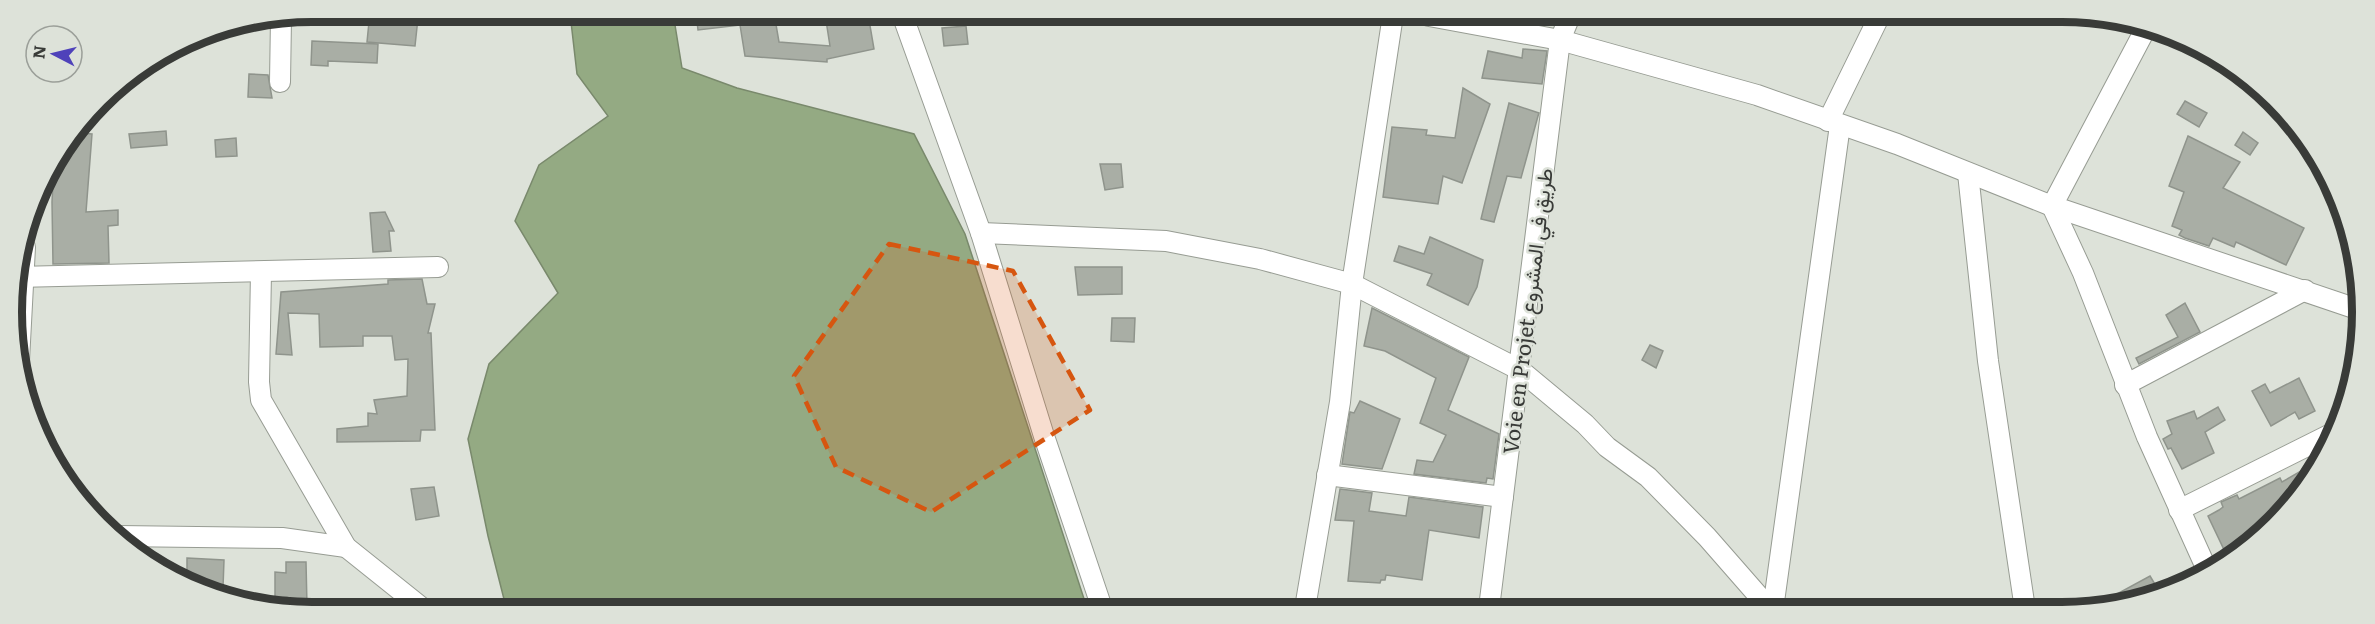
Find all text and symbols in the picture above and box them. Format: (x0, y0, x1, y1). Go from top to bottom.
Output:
north arrow (24, 24, 84, 84)
text: N (25, 44, 51, 60)
street label: Voie en Projet طريق في المشروع (1493, 166, 1563, 456)

